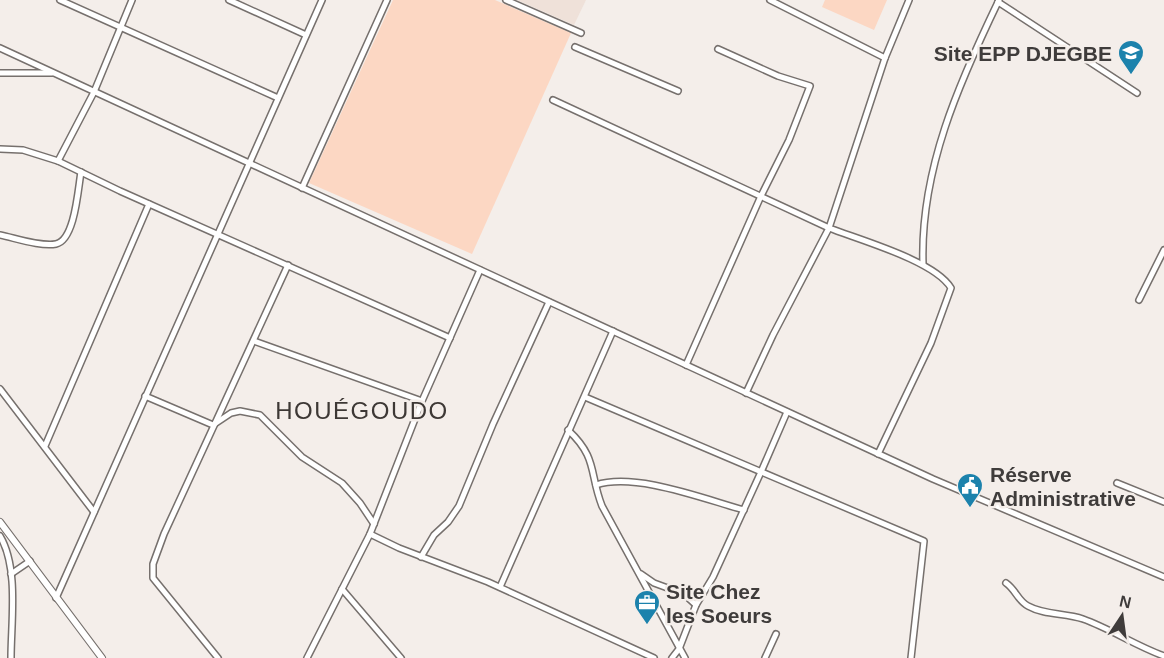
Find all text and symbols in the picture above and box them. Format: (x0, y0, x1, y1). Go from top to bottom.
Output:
school or university icon: Site EPP DJEGBE (1116, 38, 1146, 76)
place label: Site EPP DJEGBE (934, 42, 1112, 65)
district label: HOUÉGOUDO (275, 397, 449, 424)
place label: Réserve Administrative (990, 463, 1136, 510)
public building icon: Réserve Administrative (955, 471, 985, 509)
place label: Site Chez les Soeurs (666, 580, 772, 627)
north arrow (1092, 586, 1152, 646)
office icon: Site Chez les Soeurs (632, 588, 662, 626)
text: N (1118, 592, 1133, 611)

